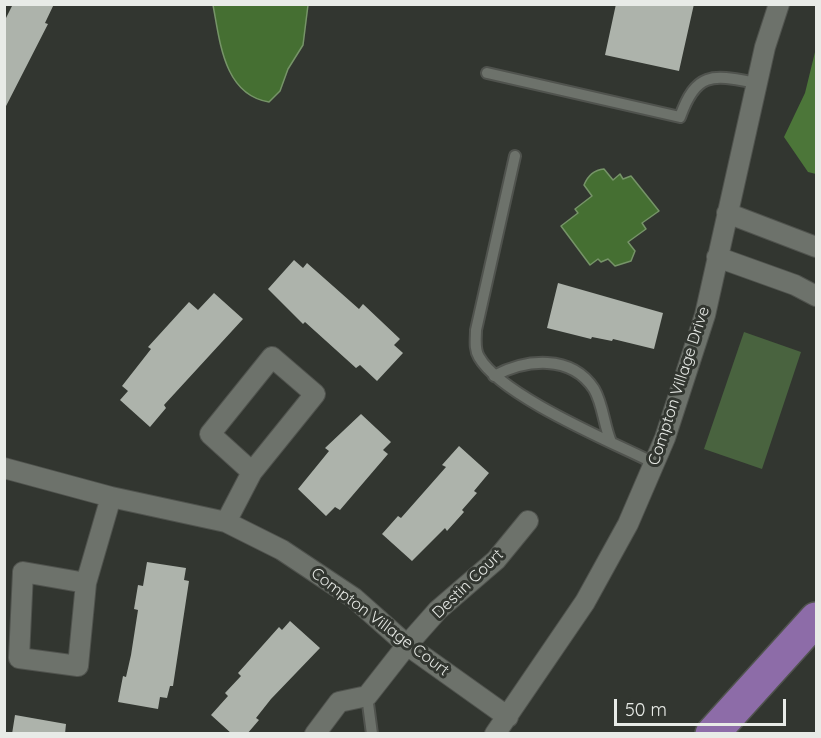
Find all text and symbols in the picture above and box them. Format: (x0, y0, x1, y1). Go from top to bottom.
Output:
street label: Compton Village Drive (644, 304, 714, 468)
street label: Destin Court (428, 545, 508, 623)
street label: Compton Village Court (307, 564, 453, 680)
scale bar (617, 687, 790, 725)
text: 50 m (625, 698, 667, 721)

